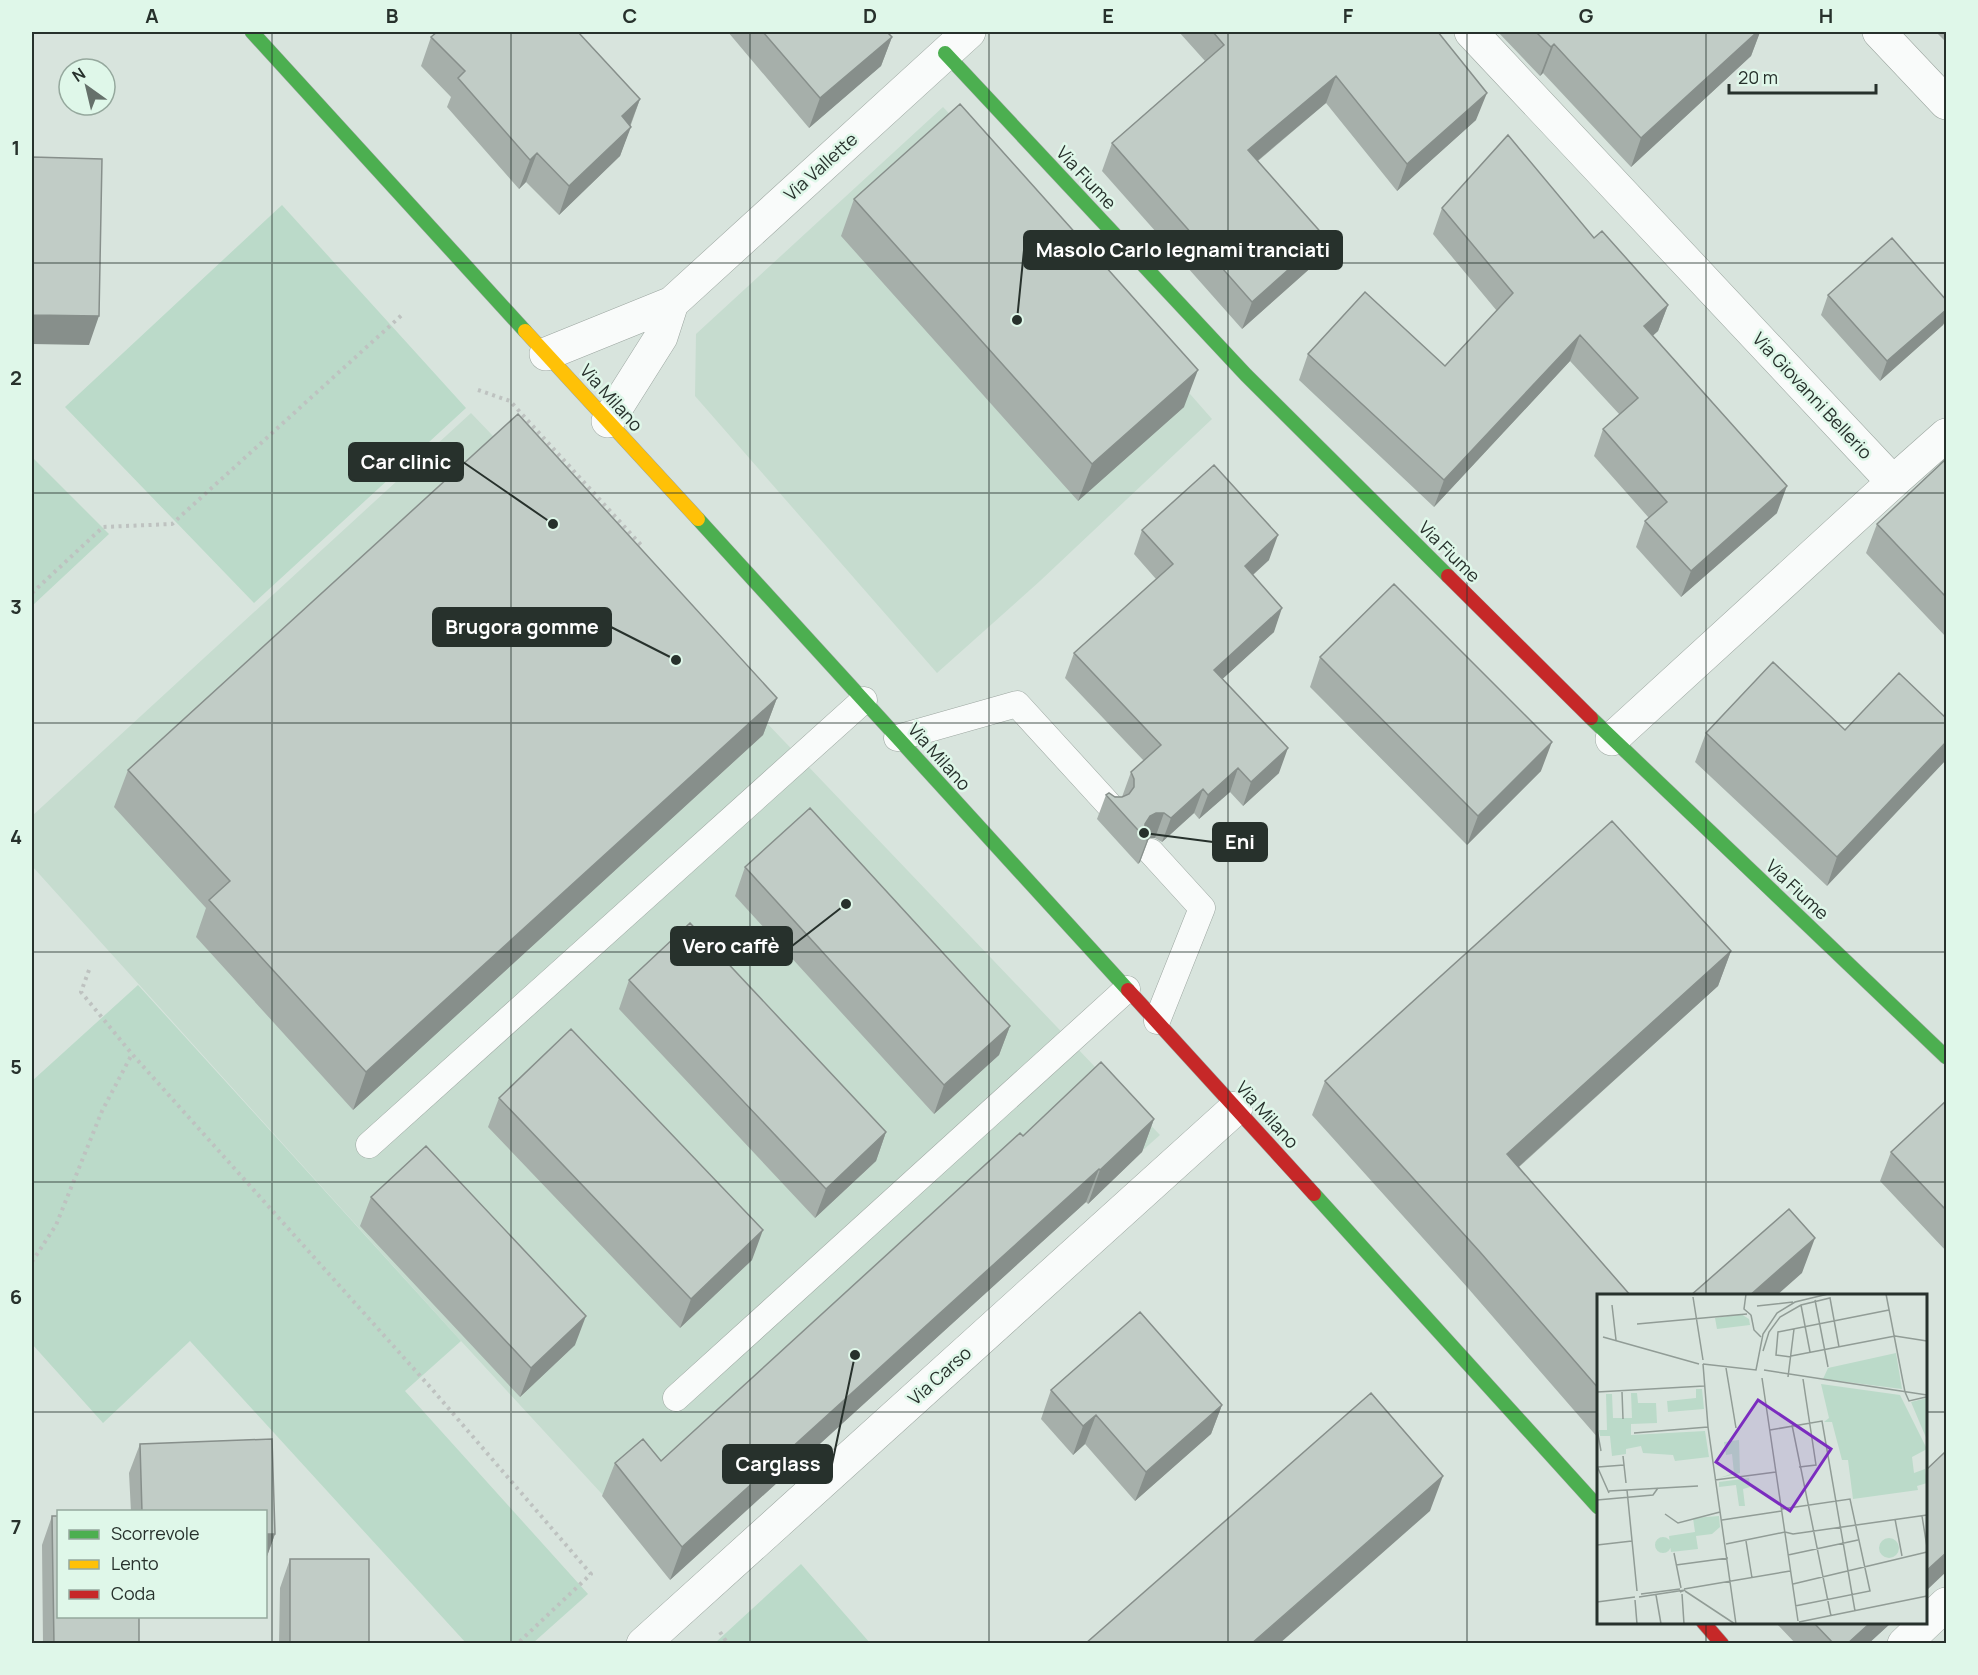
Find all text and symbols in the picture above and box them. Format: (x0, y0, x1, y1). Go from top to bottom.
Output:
text: A (145, 2, 159, 29)
text: B (386, 2, 399, 29)
text: C (623, 2, 637, 29)
text: D (863, 2, 877, 29)
text: E (1102, 2, 1114, 29)
text: F (1343, 2, 1354, 29)
text: G (1579, 2, 1594, 29)
text: H (1819, 2, 1833, 29)
north arrow (57, 57, 117, 117)
scale bar (1729, 57, 1876, 95)
text: N (68, 62, 90, 87)
text: 20 m (1738, 65, 1778, 89)
street label: Via Vallette (778, 127, 862, 206)
text: 1 (12, 134, 20, 161)
street label: Via Fiume (1051, 141, 1122, 214)
callout: Masolo Carlo legnami tranciati (1024, 231, 1342, 269)
text: Masolo Carlo legnami tranciati (1036, 236, 1330, 263)
street label: Via Giovanni Bellerio (1748, 327, 1878, 464)
street label: Via Milano (575, 358, 648, 436)
text: 2 (10, 364, 22, 391)
callout: Car clinic (349, 443, 463, 481)
text: Car clinic (361, 448, 451, 475)
street label: Via Fiume (1414, 515, 1486, 587)
text: 3 (10, 593, 22, 620)
callout: Brugora gomme (433, 608, 611, 646)
text: Brugora gomme (445, 613, 599, 640)
street label: Via Milano (903, 717, 976, 795)
text: 4 (10, 823, 22, 850)
callout: Eni (1213, 823, 1267, 861)
text: Eni (1225, 828, 1255, 855)
street label: Via Fiume (1761, 854, 1834, 925)
callout: Vero caffè (671, 927, 792, 965)
text: Vero caffè (683, 932, 779, 959)
text: 5 (10, 1053, 22, 1080)
street label: Via Milano (1231, 1075, 1304, 1153)
text: 6 (10, 1283, 22, 1310)
inset map (1597, 1294, 1927, 1624)
street label: Via Carso (903, 1340, 976, 1410)
callout: Carglass (723, 1445, 832, 1483)
text: Carglass (736, 1450, 821, 1477)
legend (57, 1510, 267, 1618)
text: 7 (11, 1513, 21, 1540)
text: Scorrevole (111, 1521, 200, 1545)
text: Lento (111, 1551, 159, 1575)
text: Coda (111, 1581, 155, 1605)

